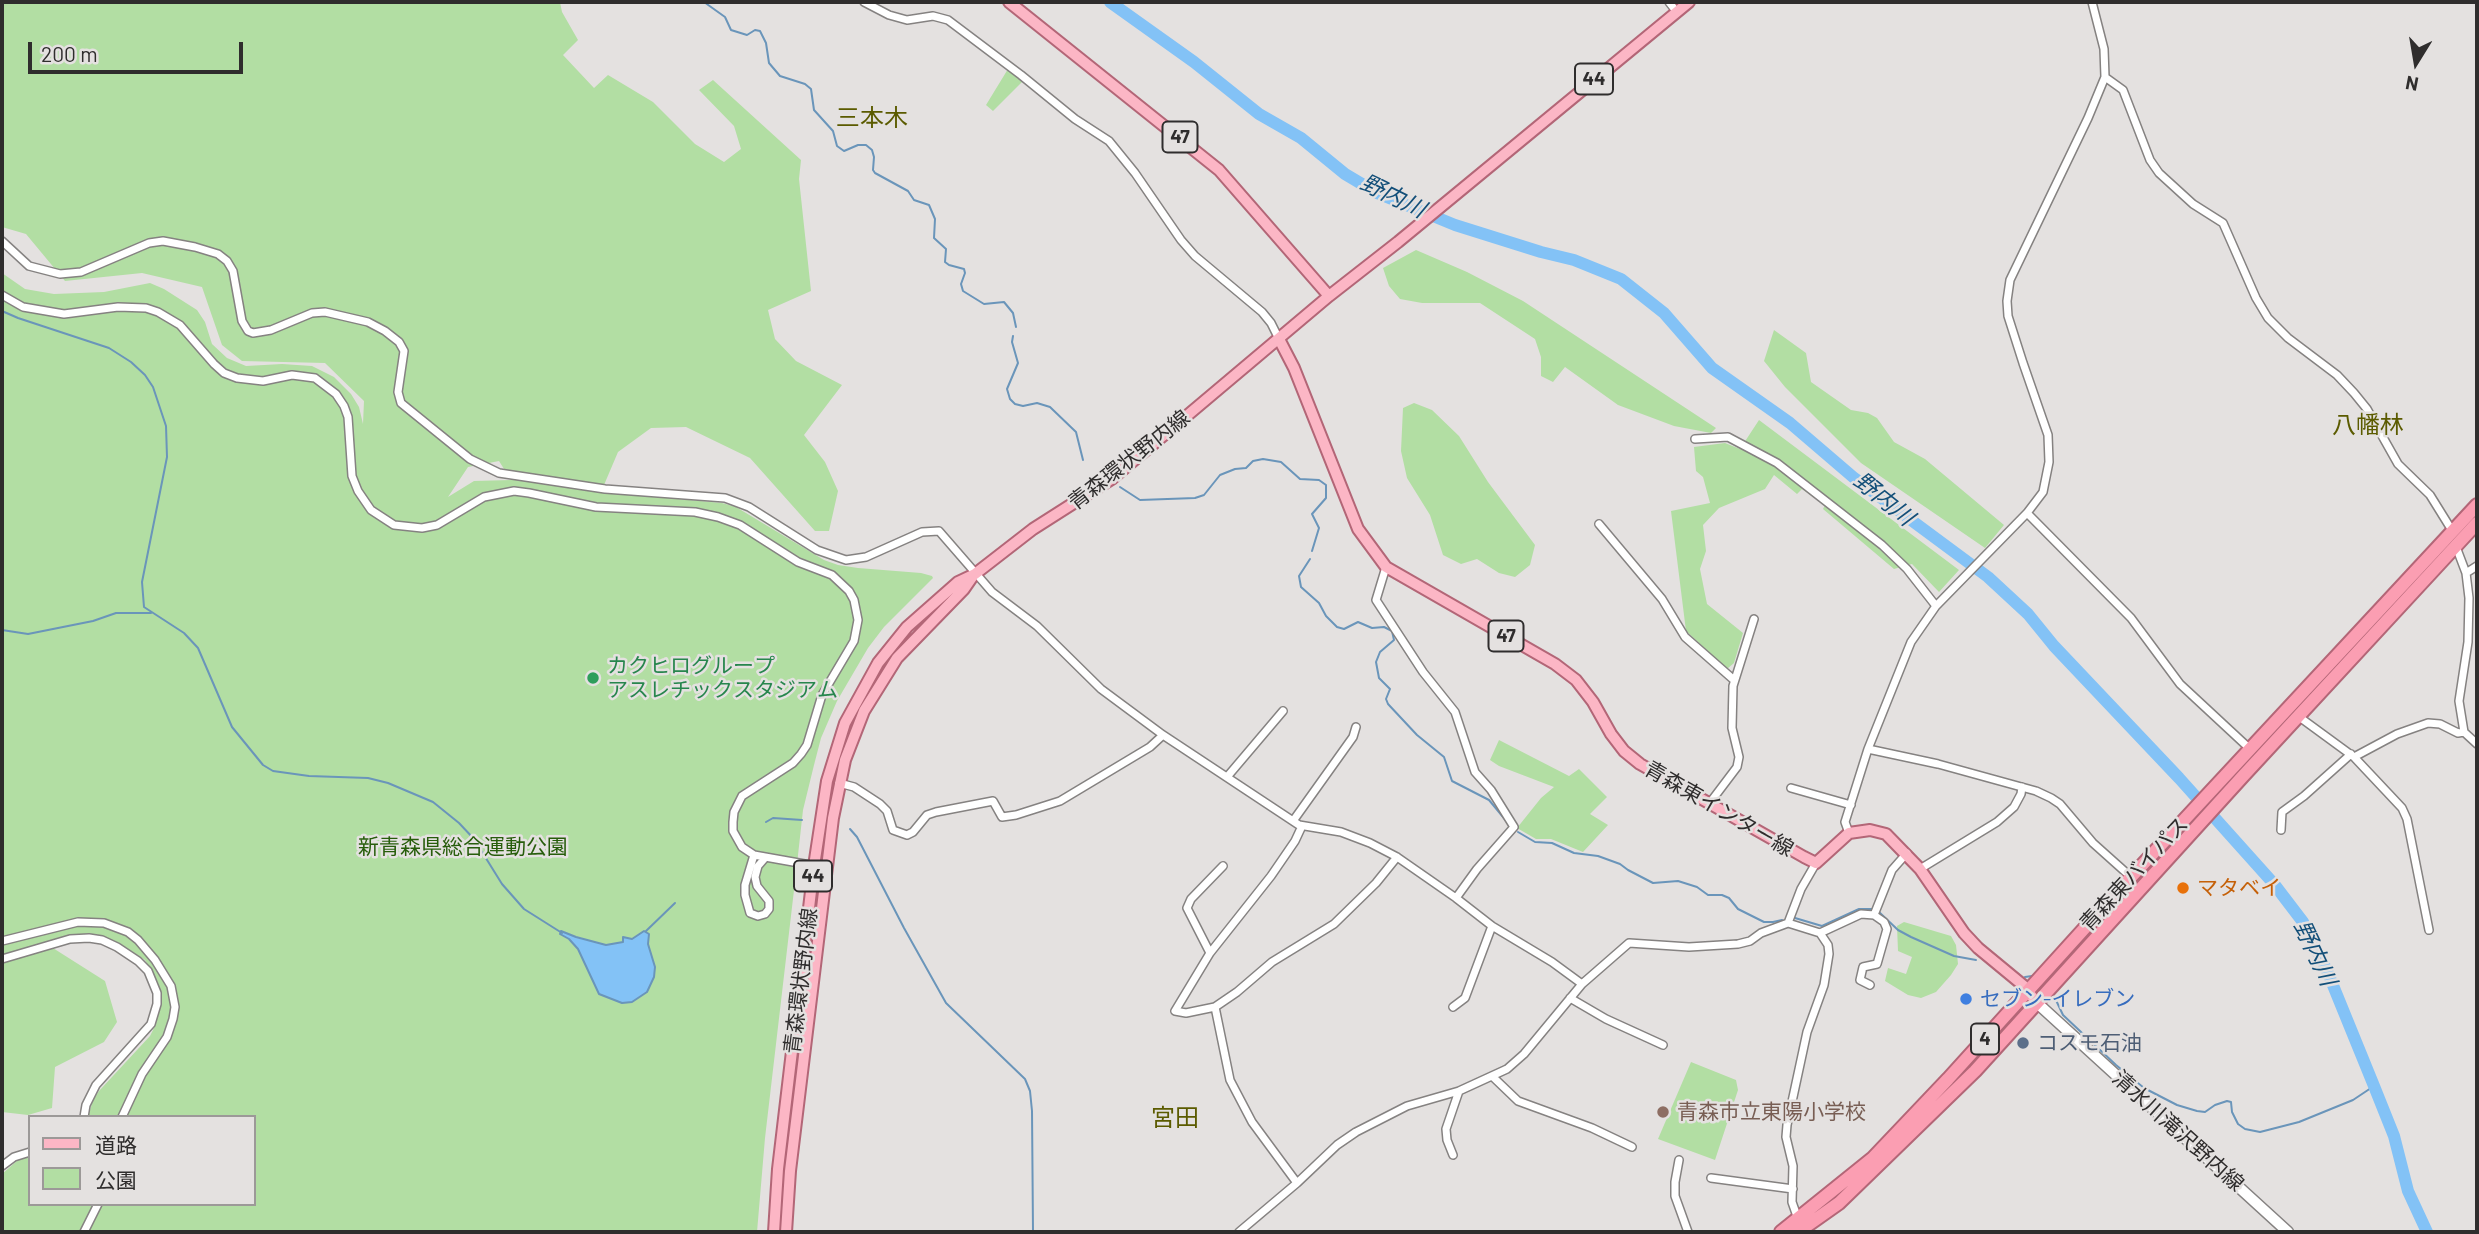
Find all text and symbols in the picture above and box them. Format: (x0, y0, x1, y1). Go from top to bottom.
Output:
scale bar (32, 28, 247, 72)
north arrow (2381, 28, 2451, 98)
text: 200 m (41, 41, 98, 66)
road number: 44 (1575, 64, 1613, 94)
text: N (2404, 72, 2420, 97)
district label: 三本木 (836, 104, 908, 132)
road number: 47 (1162, 122, 1198, 153)
water label: 野内川 (1356, 168, 1430, 224)
street label: 青森環状野内線 (1063, 405, 1195, 515)
district label: 八幡林 (2332, 411, 2404, 439)
water label: 野内川 (1849, 467, 1919, 531)
road number: 47 (1488, 621, 1524, 652)
place label: カクヒログループ アスレチックスタジアム (607, 653, 838, 703)
marker: カクヒログループ アスレチックスタジアム (585, 670, 601, 686)
street label: 青森東インター線 (1640, 756, 1798, 862)
street label: 青森東バイパス (2075, 812, 2193, 936)
park label: 新青森県総合運動公園 (358, 834, 568, 860)
road number: 44 (794, 860, 832, 891)
place label: マタベイ (2197, 875, 2281, 901)
marker: マタベイ (2175, 880, 2191, 896)
street label: 青森環状野内線 (780, 907, 822, 1055)
water label: 野内川 (2288, 916, 2342, 990)
place label: セブン-イレブン (1980, 986, 2135, 1012)
marker: セブン-イレブン (1958, 991, 1974, 1007)
road number: 4 (1971, 1023, 1999, 1054)
place label: コスモ石油 (2037, 1030, 2142, 1056)
marker: コスモ石油 (2015, 1035, 2031, 1051)
street label: 清水川滝沢野内線 (2107, 1065, 2249, 1197)
place label: 青森市立東陽小学校 (1677, 1099, 1866, 1125)
district label: 宮田 (1151, 1104, 1199, 1132)
marker: 青森市立東陽小学校 (1655, 1104, 1671, 1120)
legend (28, 1115, 256, 1206)
text: 道路 (95, 1132, 137, 1157)
text: 公園 (95, 1167, 137, 1192)

